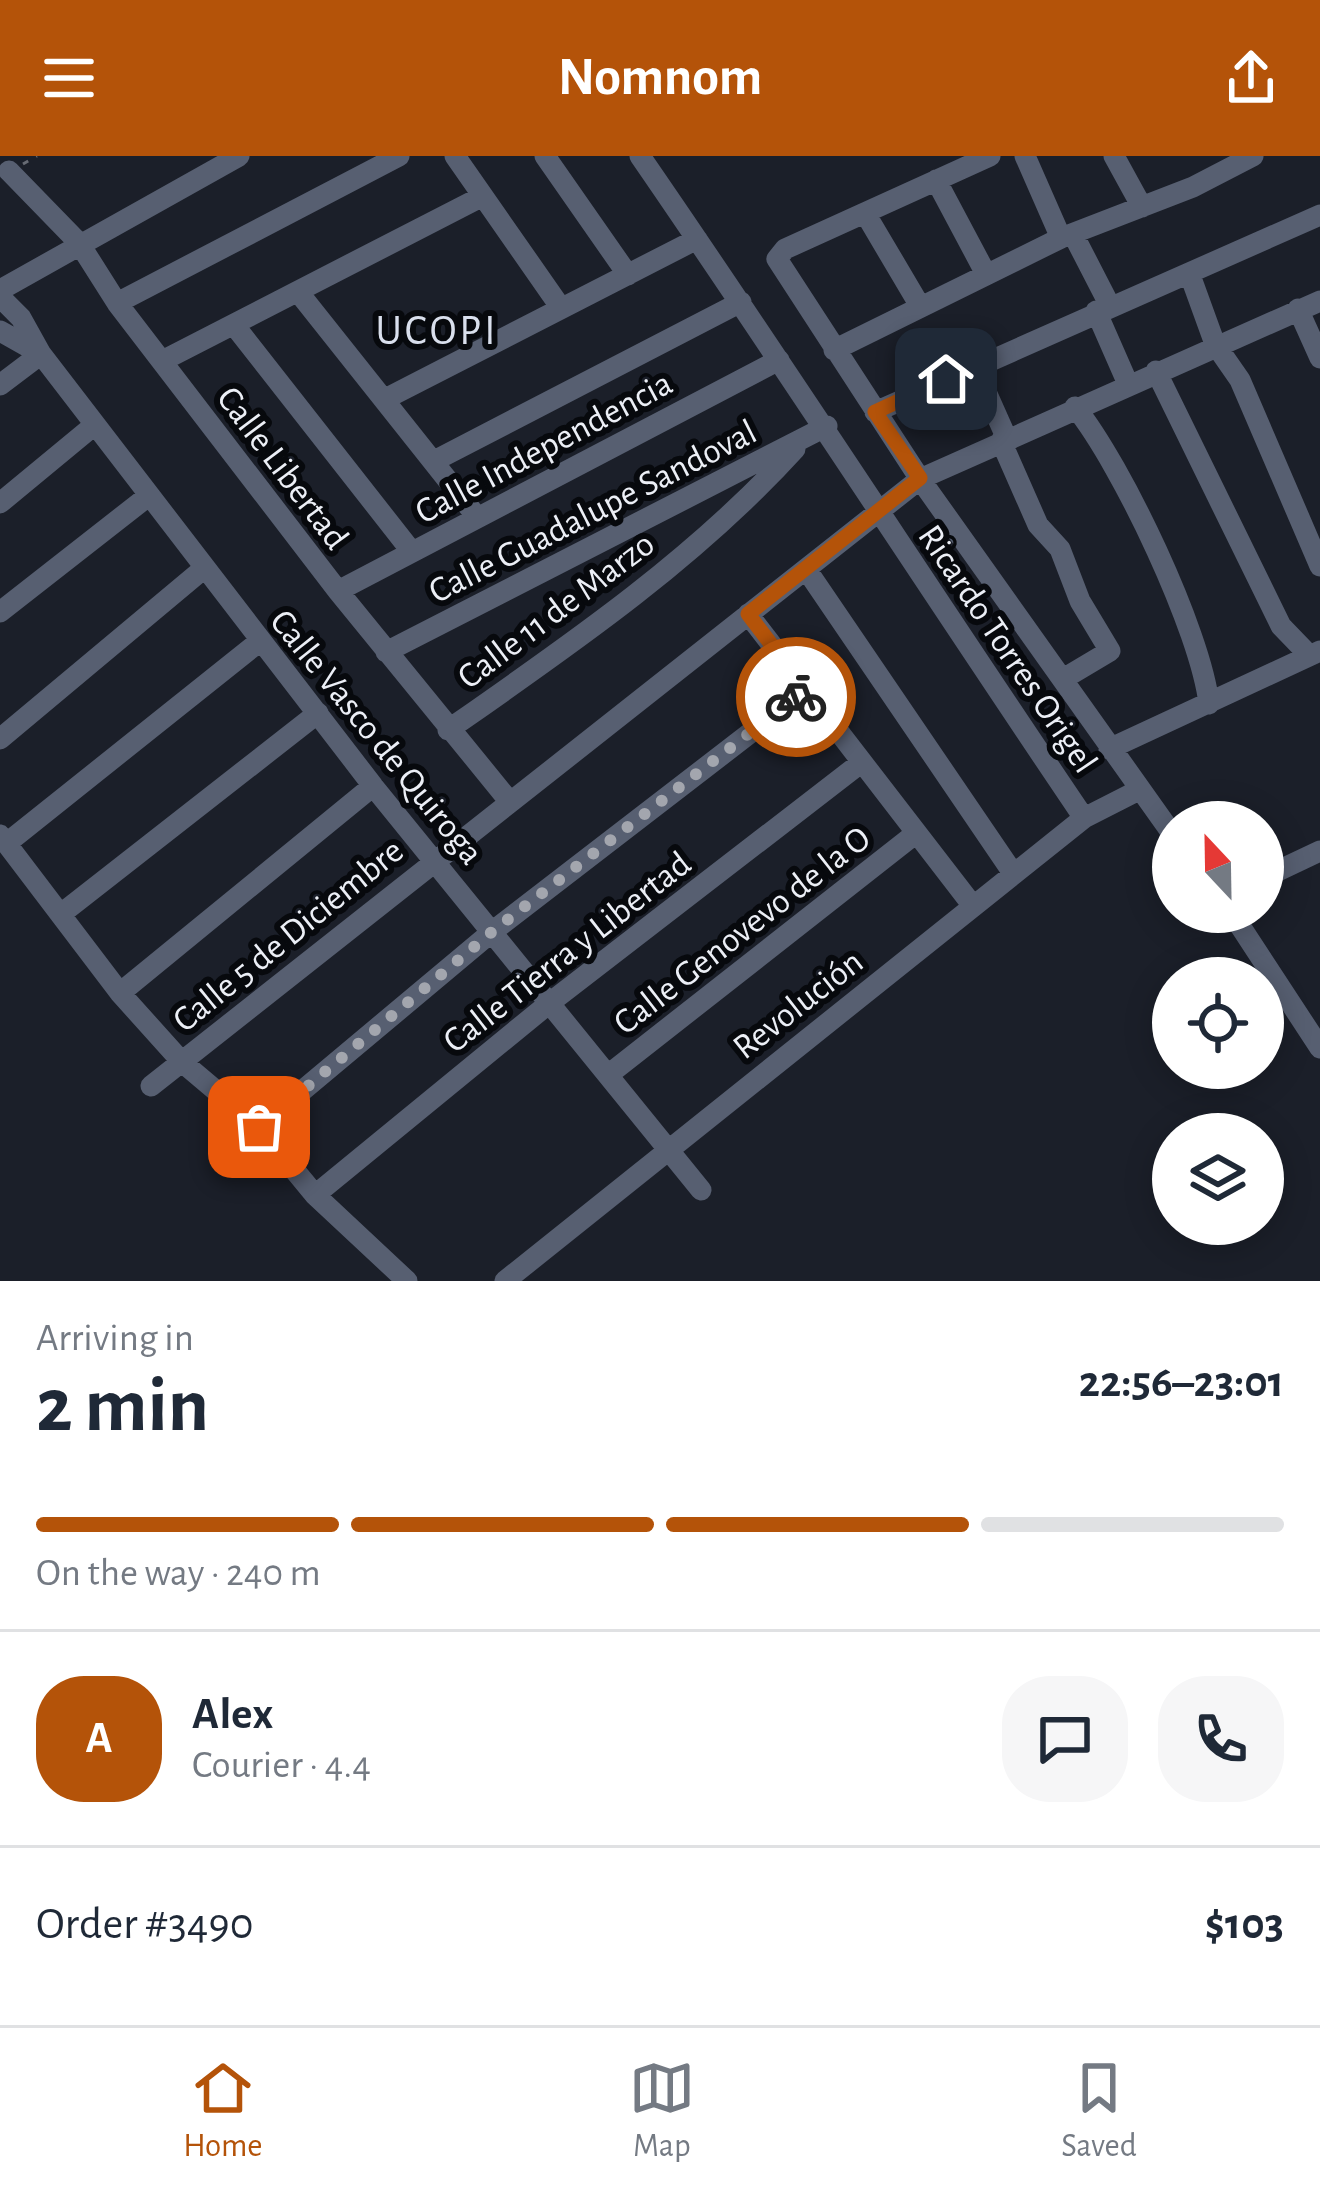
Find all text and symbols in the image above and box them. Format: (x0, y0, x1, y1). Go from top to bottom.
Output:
icon: menu (36, 45, 102, 111)
icon: share (1218, 45, 1284, 111)
text: Nomnom (558, 51, 762, 105)
district label: UCOPI (376, 310, 498, 352)
pin (895, 328, 997, 430)
icon: home (913, 346, 979, 412)
street label: Calle Independencia (410, 365, 678, 531)
street label: Calle Libertad (210, 380, 355, 556)
street label: Calle Guadalupe Sandoval (423, 414, 762, 610)
street label: Ricardo Torres Origel (911, 519, 1103, 779)
street label: Calle 11 de Marzo (451, 525, 661, 696)
street label: Calle Vasco de Quiroga (263, 603, 490, 871)
courier (736, 637, 856, 757)
icon: bike (763, 664, 829, 730)
north arrow (1152, 801, 1284, 933)
map controls (1152, 801, 1284, 1245)
street label: Calle Genovevo de la O (607, 820, 877, 1041)
street label: Calle 5 de Diciembre (167, 832, 410, 1039)
street label: Calle Tierra y Libertad (437, 845, 698, 1060)
street label: Revolución (727, 943, 870, 1066)
button: locate (1152, 957, 1284, 1089)
pin (208, 1076, 310, 1178)
icon: bag (226, 1094, 292, 1160)
button: layers (1152, 1113, 1284, 1245)
text: Arriving in (36, 1319, 194, 1358)
text: 22:56–23:01 (1079, 1360, 1284, 1405)
text: 2 min (36, 1368, 209, 1446)
text: On the way · 240 m (36, 1554, 321, 1593)
button: chat (1002, 1676, 1128, 1802)
button: phone (1158, 1676, 1284, 1802)
text: Alex (192, 1692, 273, 1737)
text: A (85, 1716, 113, 1761)
text: Courier · 4.4 (192, 1746, 371, 1785)
text: Order #3490 (36, 1902, 253, 1947)
text: $103 (1205, 1902, 1284, 1947)
tab: Home (183, 2055, 263, 2167)
tab: Map (629, 2055, 695, 2167)
tab: Saved (1061, 2055, 1137, 2167)

